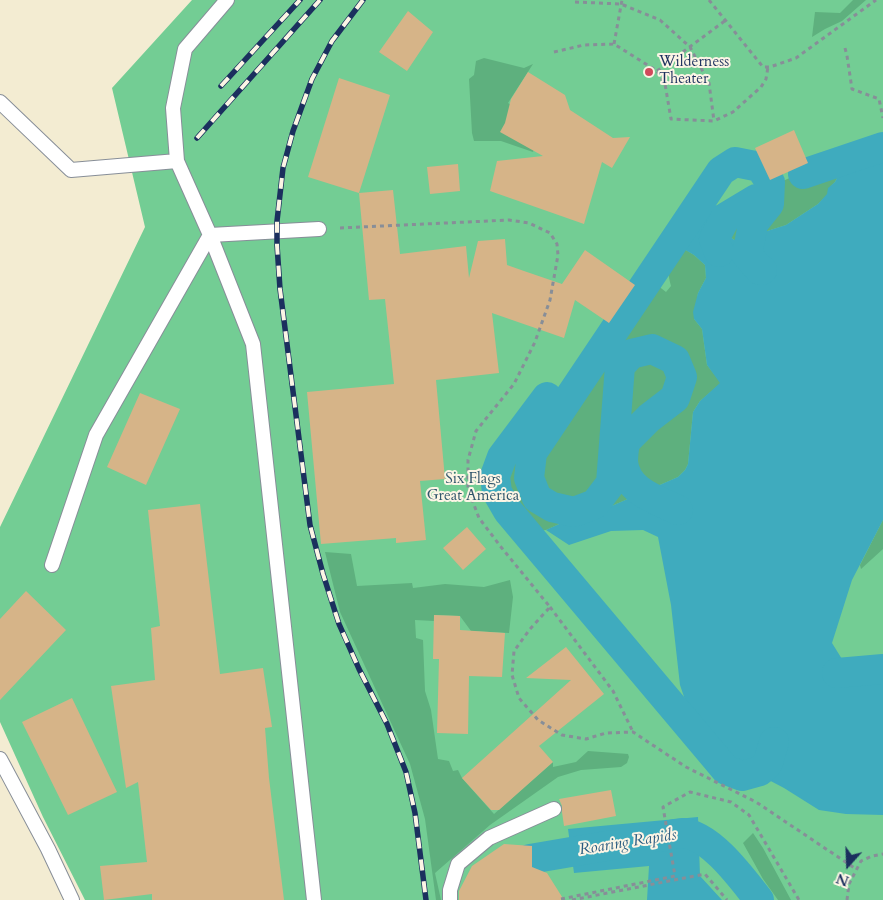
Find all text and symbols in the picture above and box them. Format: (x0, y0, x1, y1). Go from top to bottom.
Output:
place label: Wilderness Theater (659, 54, 729, 89)
marker: Wilderness Theater (643, 66, 655, 78)
park label: Six Flags Great America (427, 471, 519, 506)
water label: Roaring Rapids (578, 826, 678, 860)
north arrow (823, 840, 873, 890)
text: N (834, 869, 852, 891)

